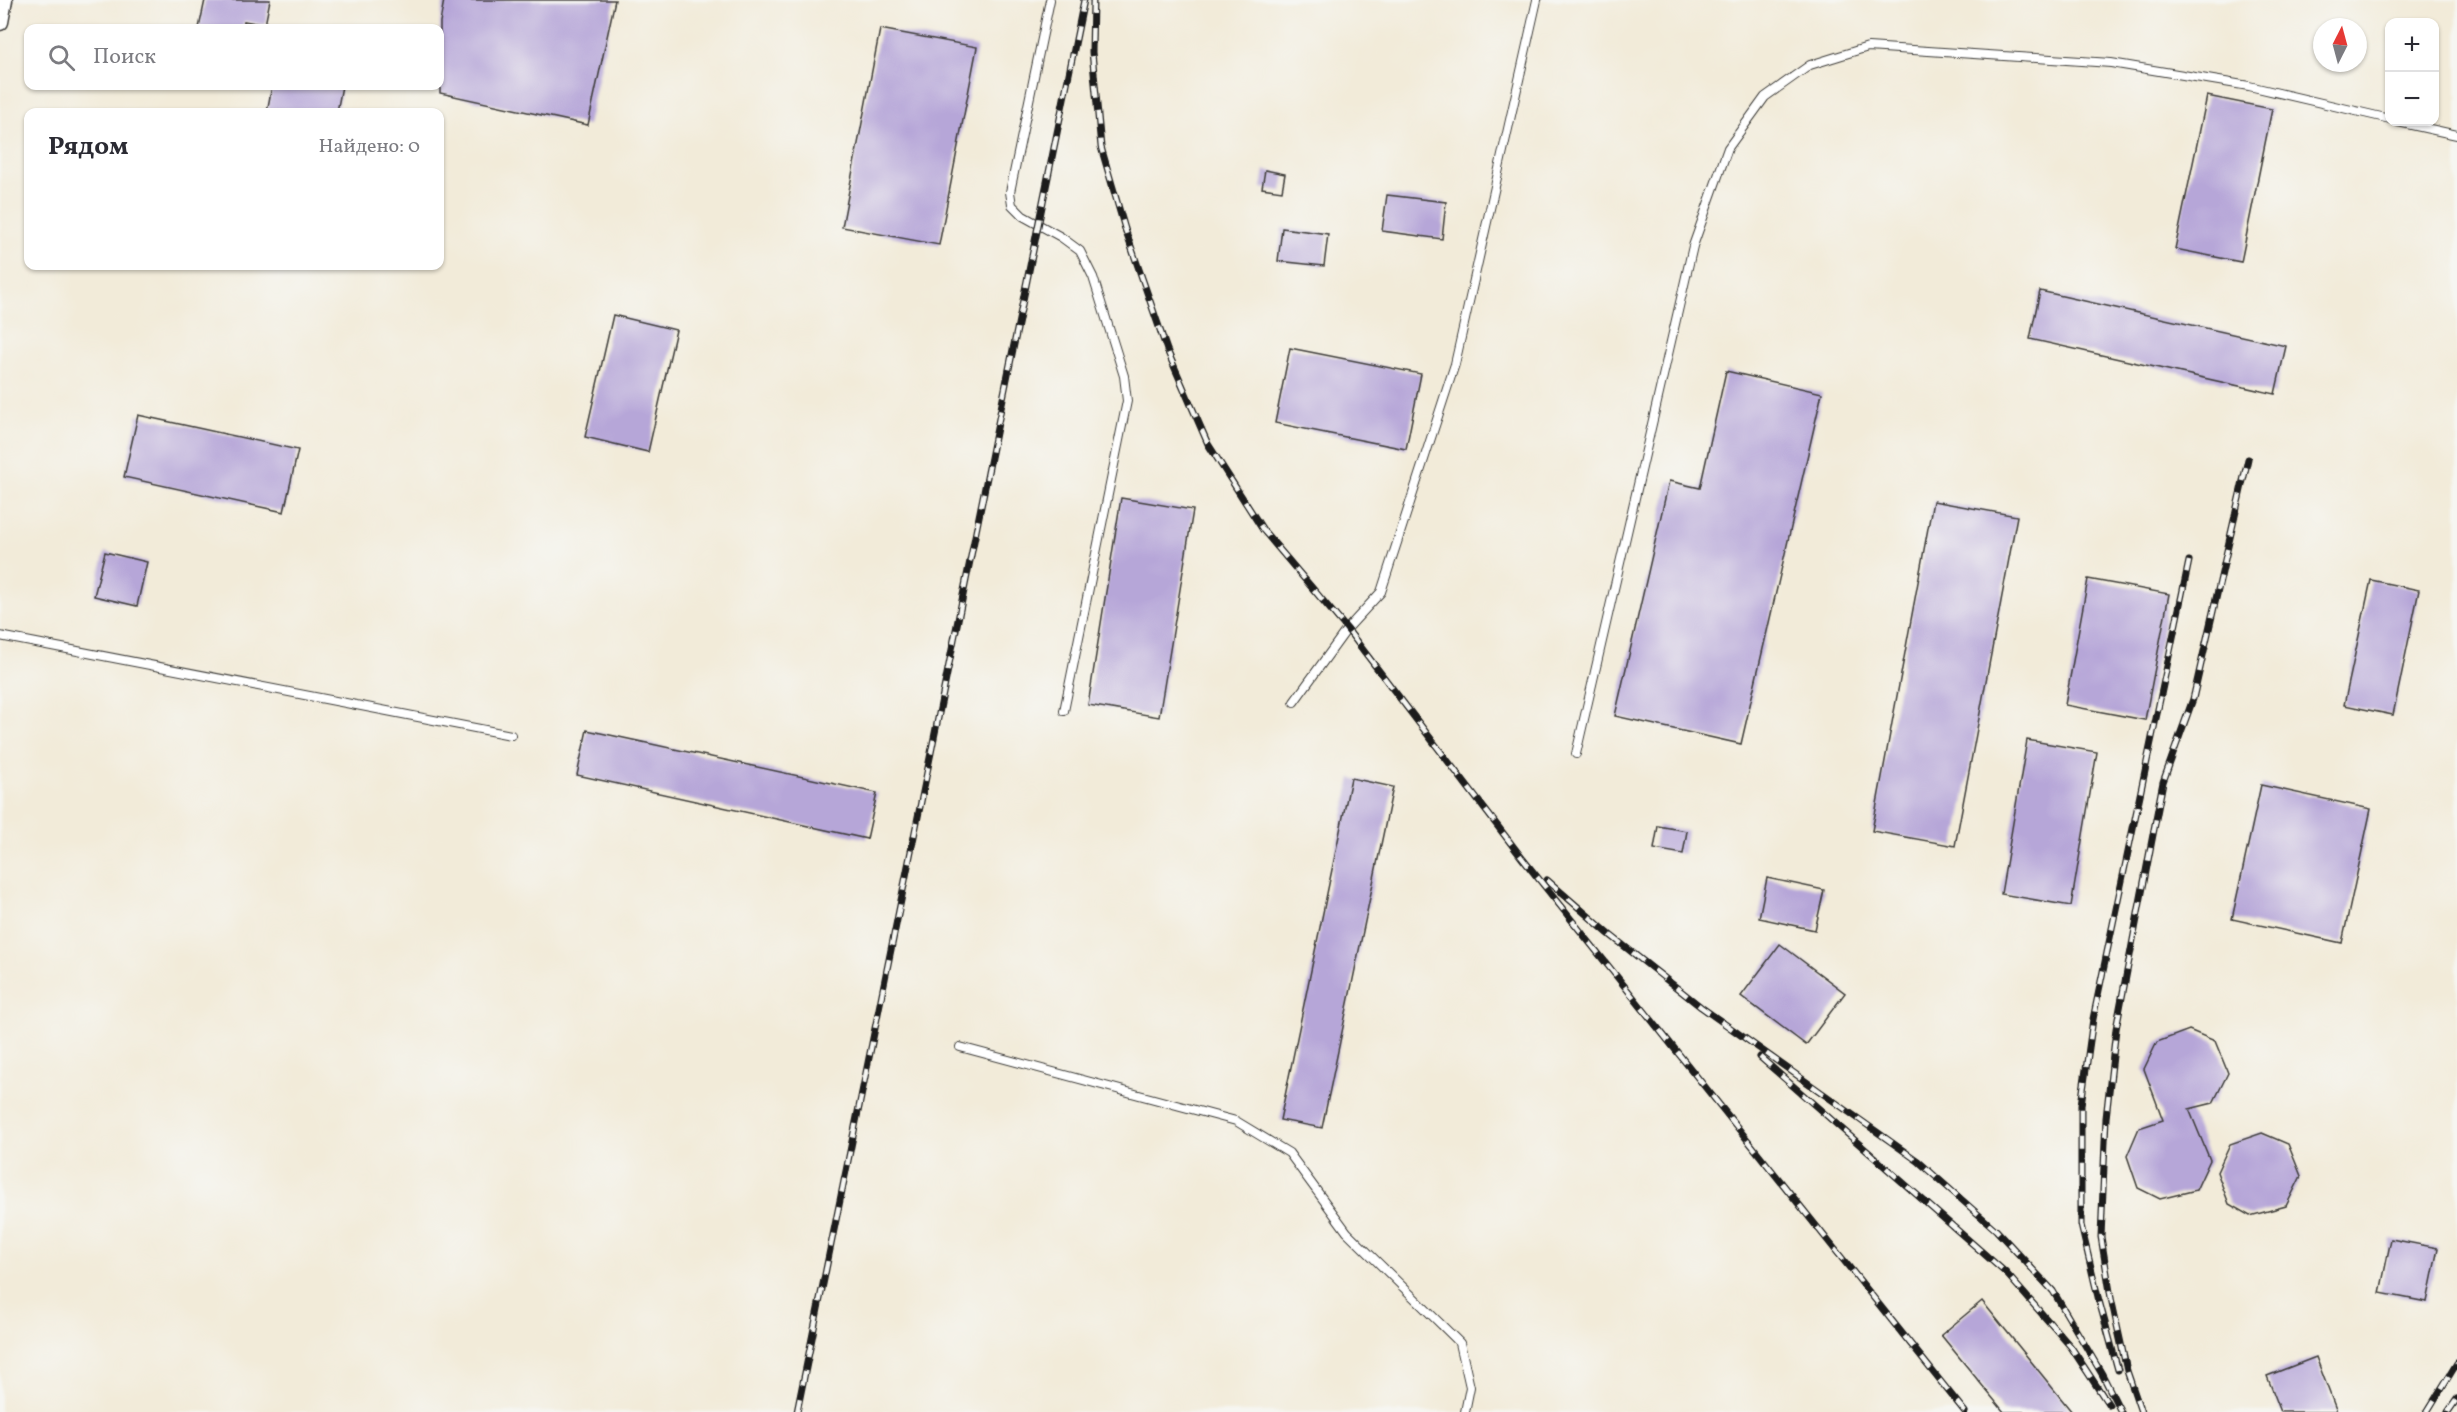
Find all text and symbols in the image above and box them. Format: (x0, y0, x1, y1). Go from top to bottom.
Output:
north arrow (2313, 18, 2367, 72)
map controls (2385, 18, 2439, 126)
button: + (2385, 18, 2439, 72)
search box (24, 24, 444, 90)
icon: search (45, 41, 78, 74)
text: Поиск (93, 42, 156, 73)
button: − (2385, 72, 2439, 126)
text: Рядом (48, 129, 128, 165)
text: Найдено: 0 (318, 133, 420, 161)

